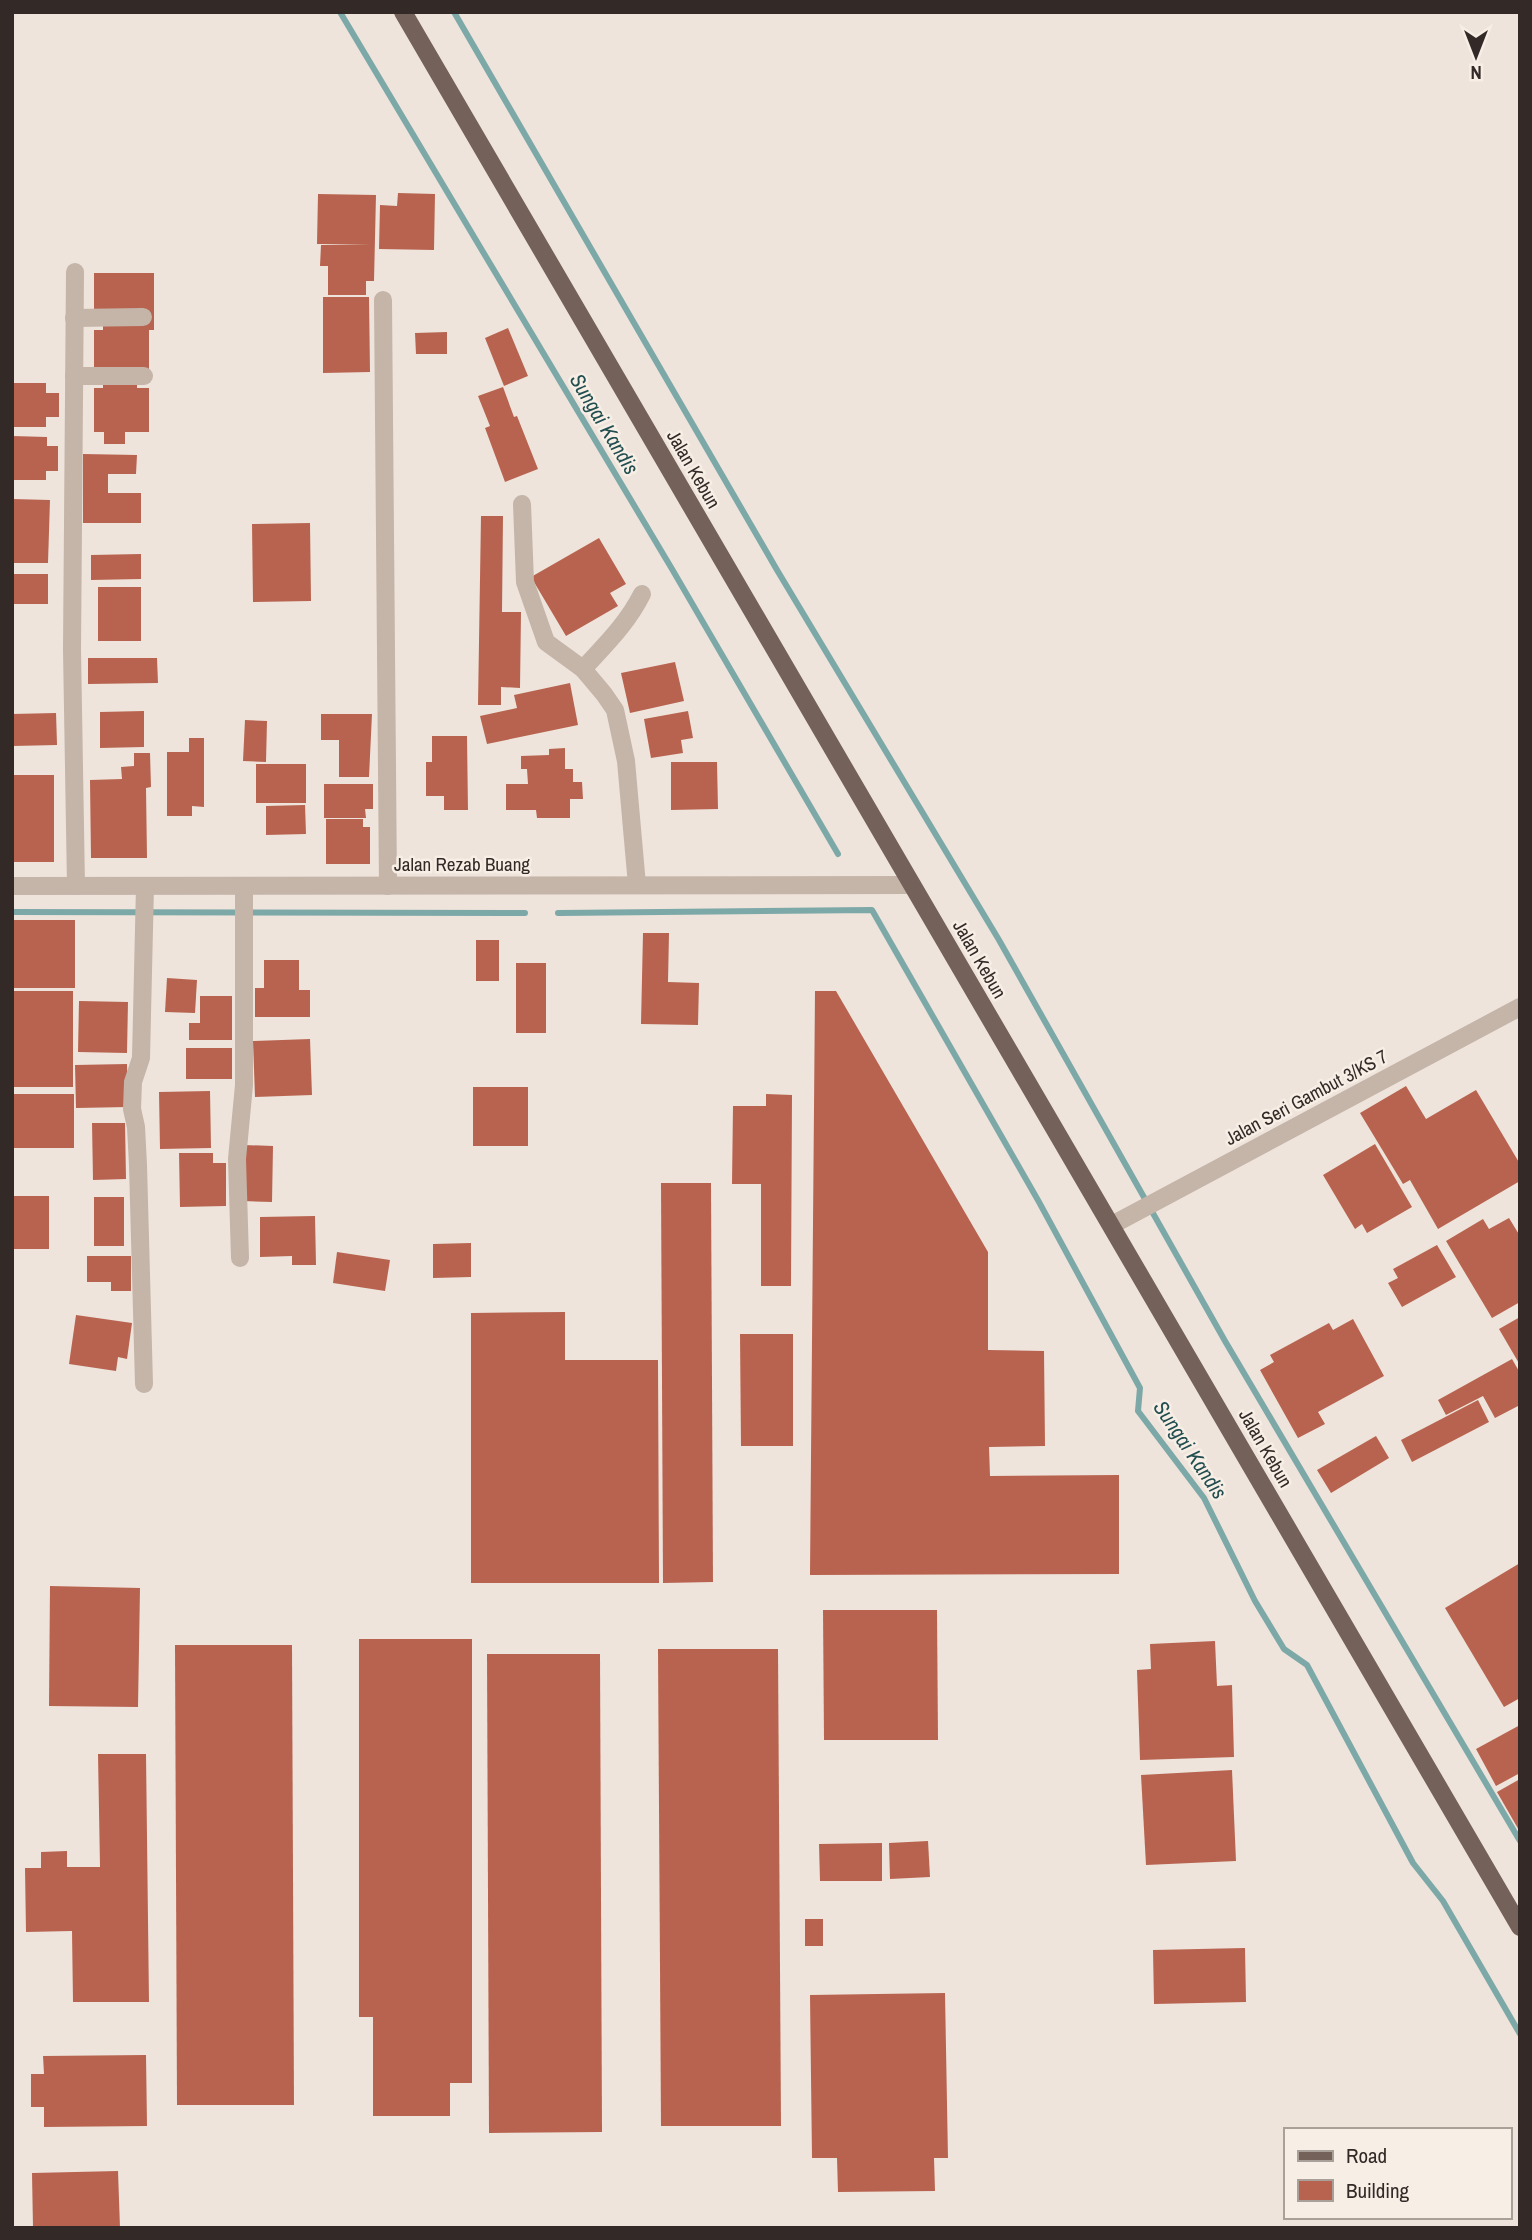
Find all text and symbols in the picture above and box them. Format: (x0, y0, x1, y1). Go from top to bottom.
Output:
north arrow (1441, 21, 1511, 91)
text: N (1470, 60, 1482, 86)
water label: Sungai Kandis (563, 368, 646, 480)
street label: Jalan Kebun (661, 425, 727, 513)
street label: Jalan Rezab Buang (394, 851, 530, 877)
street label: Jalan Kebun (947, 915, 1013, 1003)
street label: Jalan Seri Gambut 3/KS 7 (1220, 1043, 1392, 1151)
water label: Sungai Kandis (1147, 1395, 1234, 1505)
street label: Jalan Kebun (1233, 1404, 1299, 1492)
legend (1284, 2128, 1511, 2219)
text: Road (1346, 2141, 1387, 2170)
text: Building (1346, 2176, 1410, 2205)

